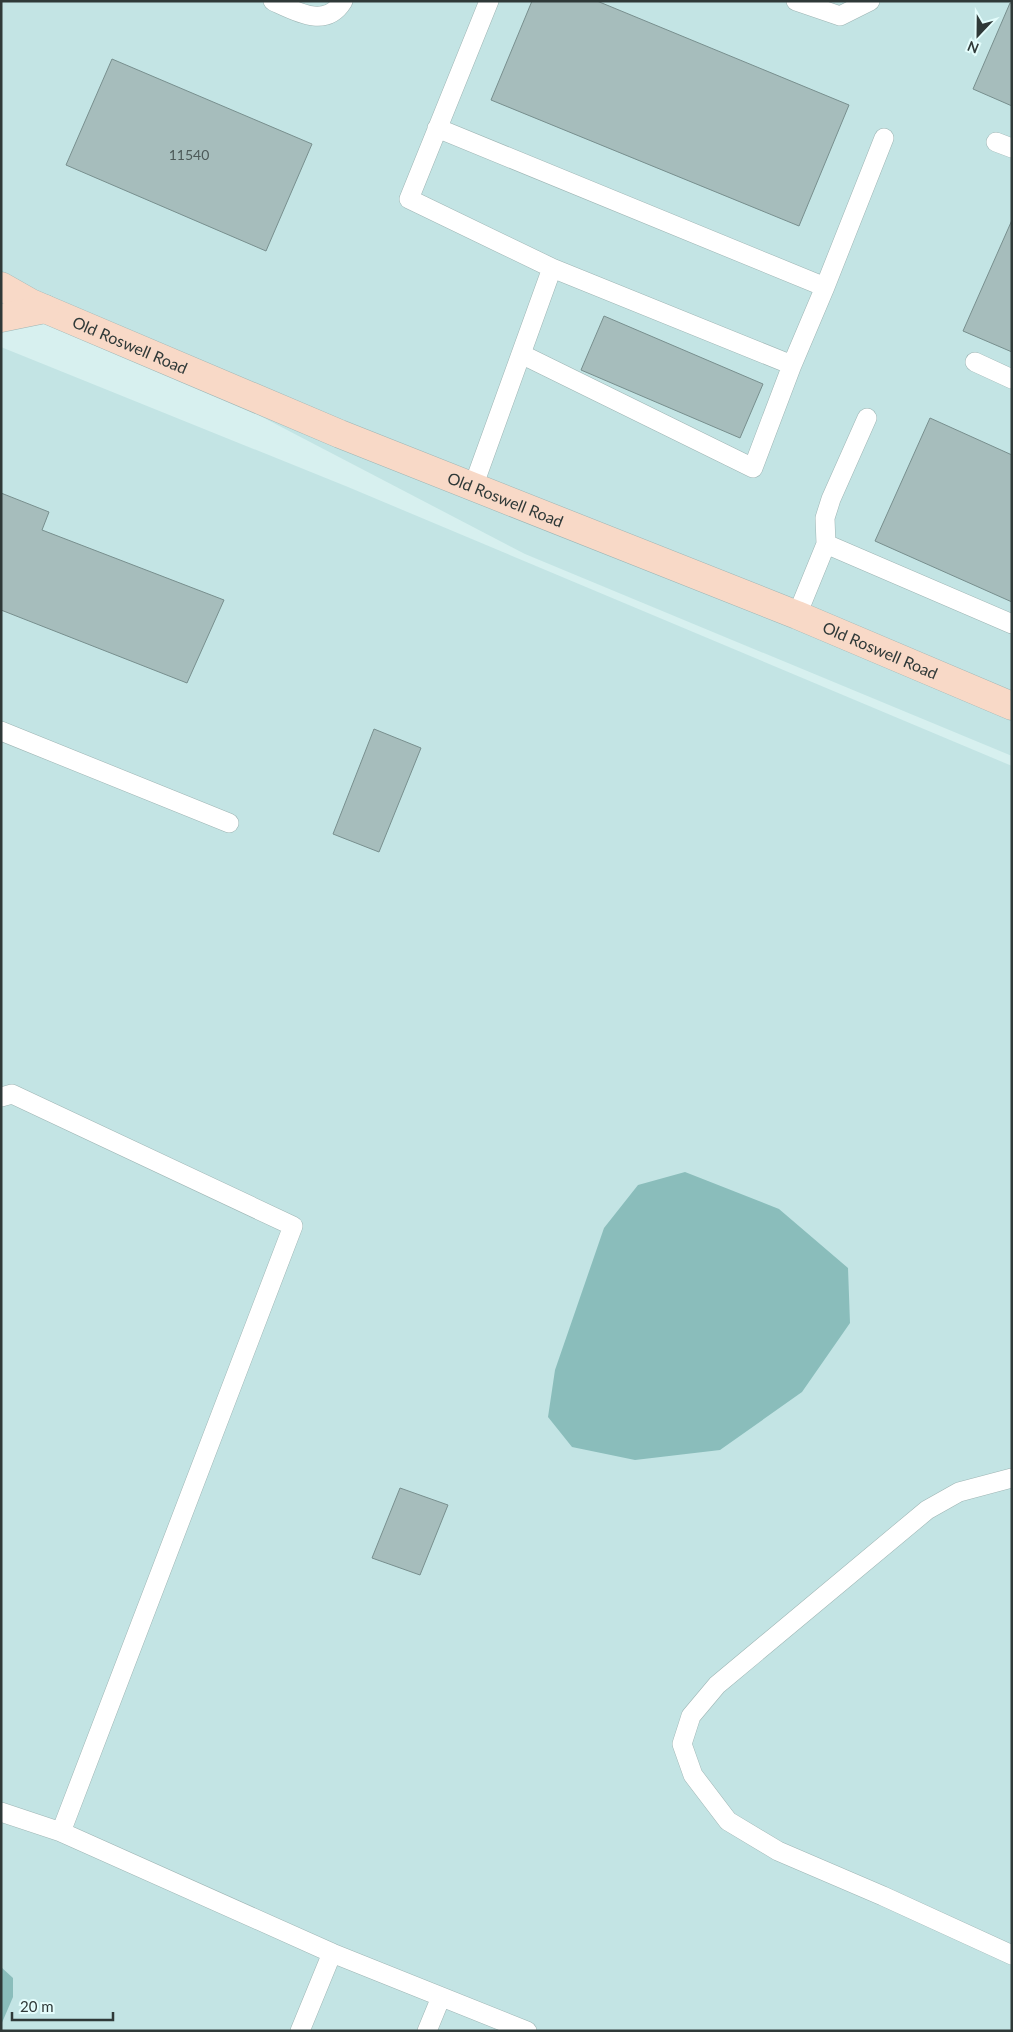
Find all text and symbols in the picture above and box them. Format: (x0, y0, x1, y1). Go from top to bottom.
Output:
north arrow (953, 10, 1003, 60)
text: N (965, 38, 981, 57)
house number: 11540 (169, 146, 209, 163)
street label: Old Roswell Road (70, 312, 191, 377)
street label: Old Roswell Road (445, 468, 566, 531)
street label: Old Roswell Road (820, 617, 941, 683)
scale bar (12, 1990, 114, 2022)
text: 20 m (20, 1997, 54, 2015)

